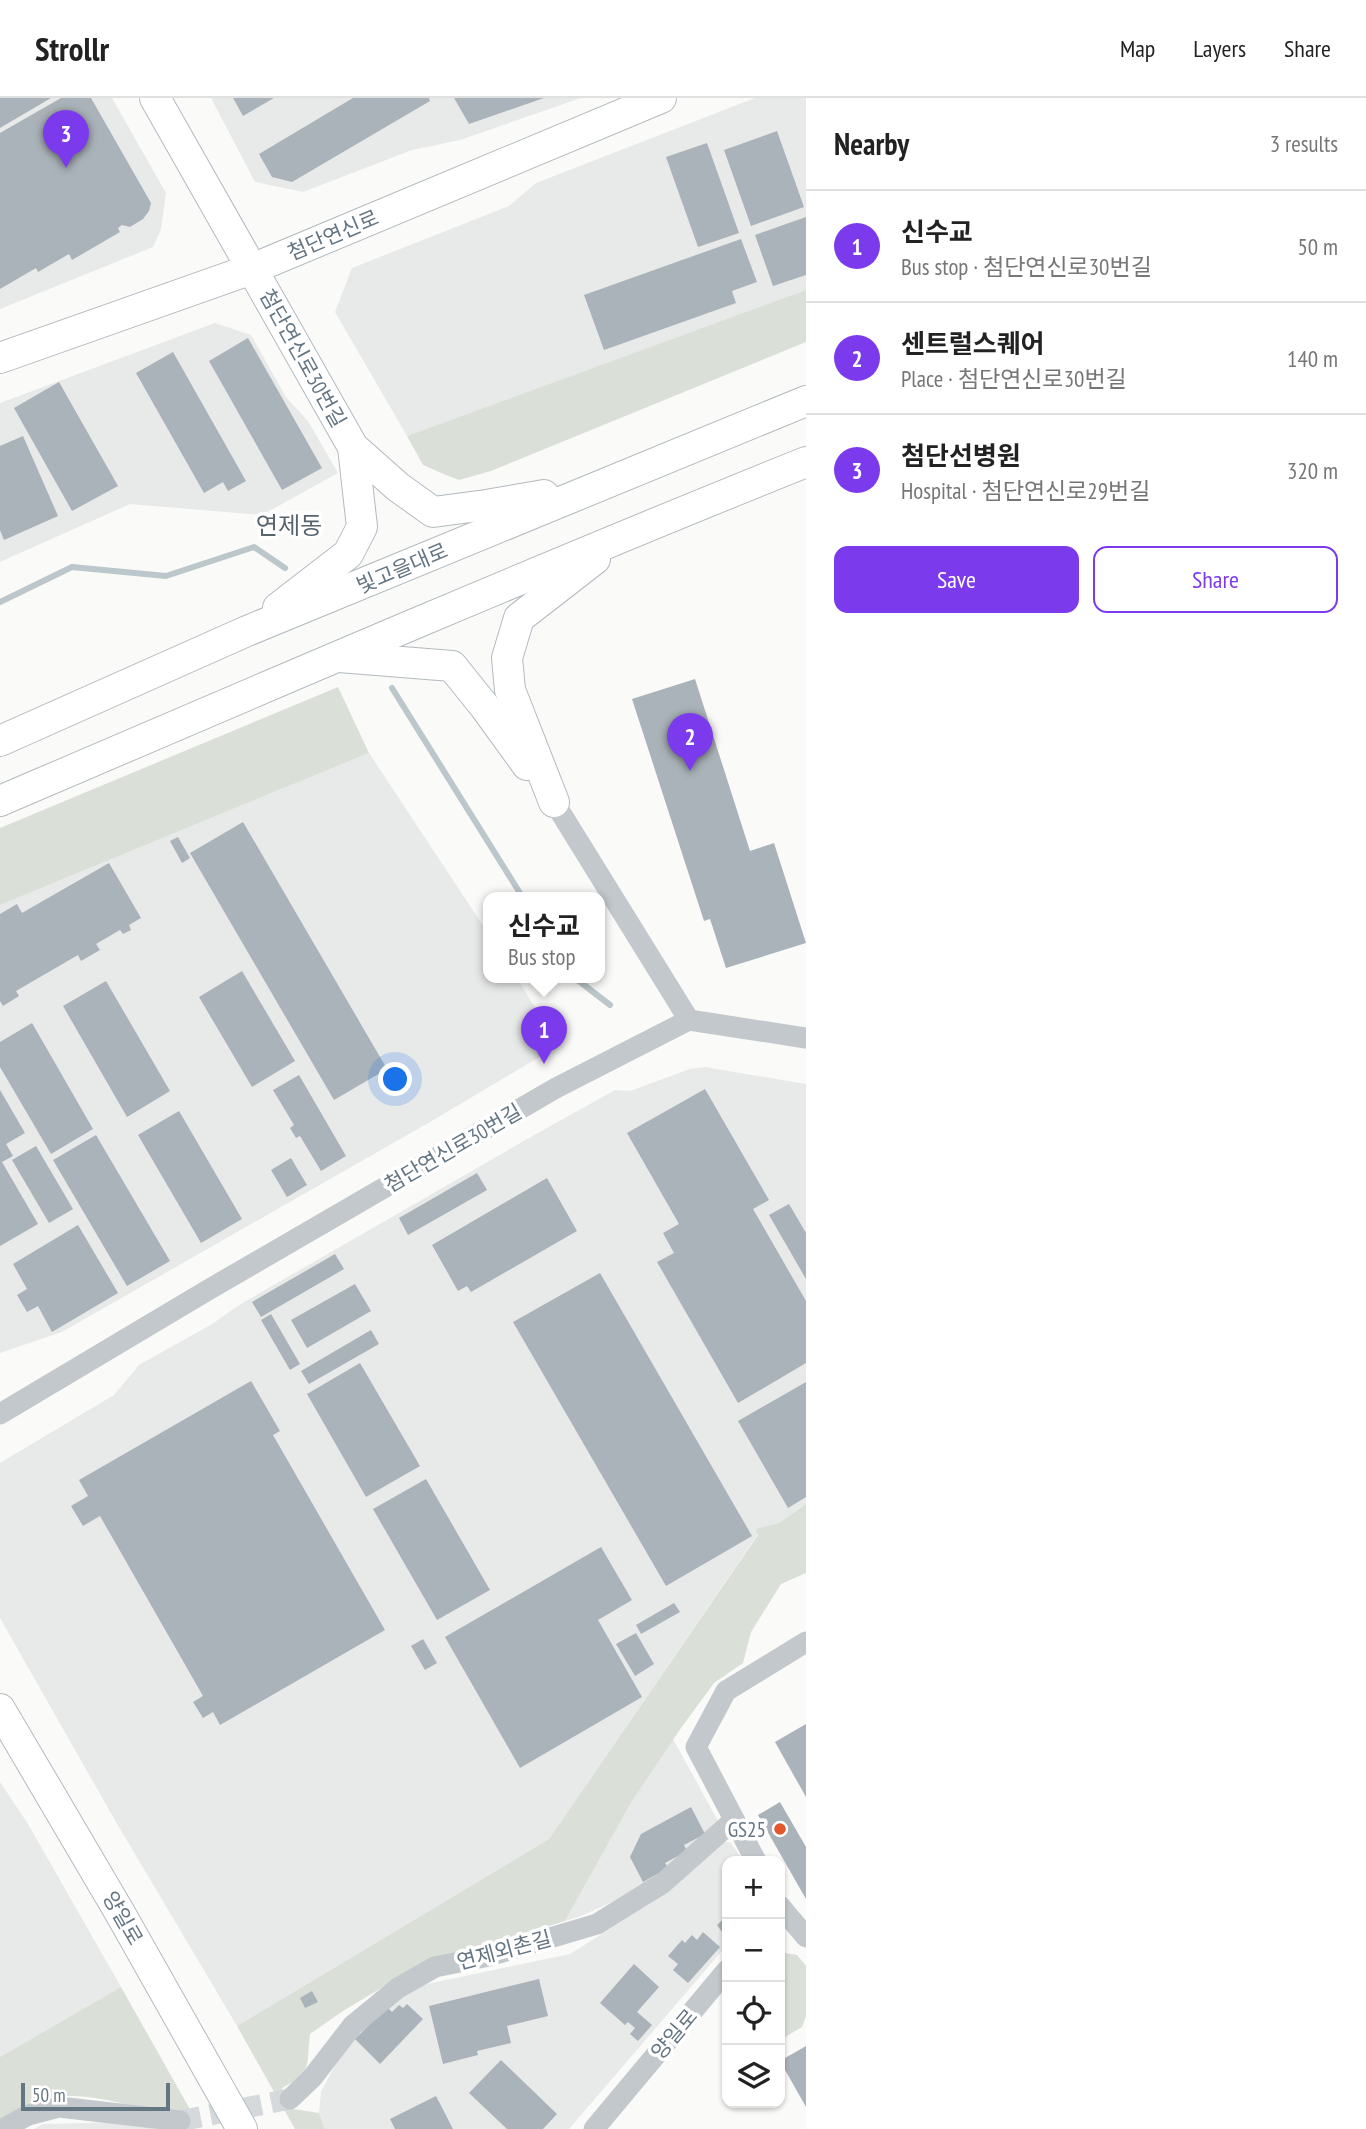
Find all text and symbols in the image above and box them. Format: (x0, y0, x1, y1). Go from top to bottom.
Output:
text: Strollr (35, 27, 109, 70)
text: Map (1120, 33, 1155, 64)
text: Layers (1193, 33, 1246, 64)
text: Share (1284, 33, 1331, 64)
pin: 3 (43, 110, 89, 168)
text: Nearby (834, 124, 909, 163)
text: 3 results (1270, 129, 1338, 158)
street label: 첨단연신로 (283, 204, 383, 266)
text: 신수교 (901, 215, 973, 248)
text: 1 (852, 232, 863, 261)
text: 50 m (1297, 232, 1338, 261)
text: Bus stop · 첨단연신로30번길 (901, 252, 1152, 281)
street label: 첨단연신로30번길 (254, 284, 352, 432)
text: 센트럴스퀘어 (901, 327, 1045, 360)
text: 2 (852, 344, 863, 373)
text: 140 m (1287, 344, 1338, 373)
text: Place · 첨단연신로30번길 (901, 364, 1127, 393)
text: 첨단선병원 (901, 439, 1021, 472)
text: 3 (852, 456, 863, 485)
text: 320 m (1287, 456, 1338, 485)
text: Hospital · 첨단연신로29번길 (901, 476, 1150, 505)
district label: 연제동 (256, 510, 322, 541)
street label: 빛고을대로 (352, 537, 452, 599)
button: Save (834, 546, 1079, 613)
button: Share (1093, 546, 1338, 613)
pin: 2 (667, 713, 713, 771)
popup (483, 892, 605, 983)
text: 신수교 (508, 909, 580, 942)
text: Bus stop (508, 942, 575, 971)
pin: 1 (521, 1006, 567, 1064)
your location (378, 1062, 412, 1096)
street label: 첨단연신로30번길 (380, 1098, 526, 1198)
place label: GS25 (728, 1816, 766, 1843)
marker: GS25 (772, 1821, 788, 1837)
map controls (722, 1856, 785, 2108)
button: + (722, 1856, 785, 1919)
street label: 양일로 (97, 1886, 149, 1950)
button: − (722, 1919, 785, 1982)
street label: 연제외촌길 (454, 1924, 554, 1976)
button: locate (722, 1982, 785, 2045)
street label: 양일로 (645, 2003, 703, 2065)
button: layers (722, 2045, 785, 2108)
scale bar (21, 2080, 170, 2112)
text: 50 m (32, 2083, 66, 2107)

